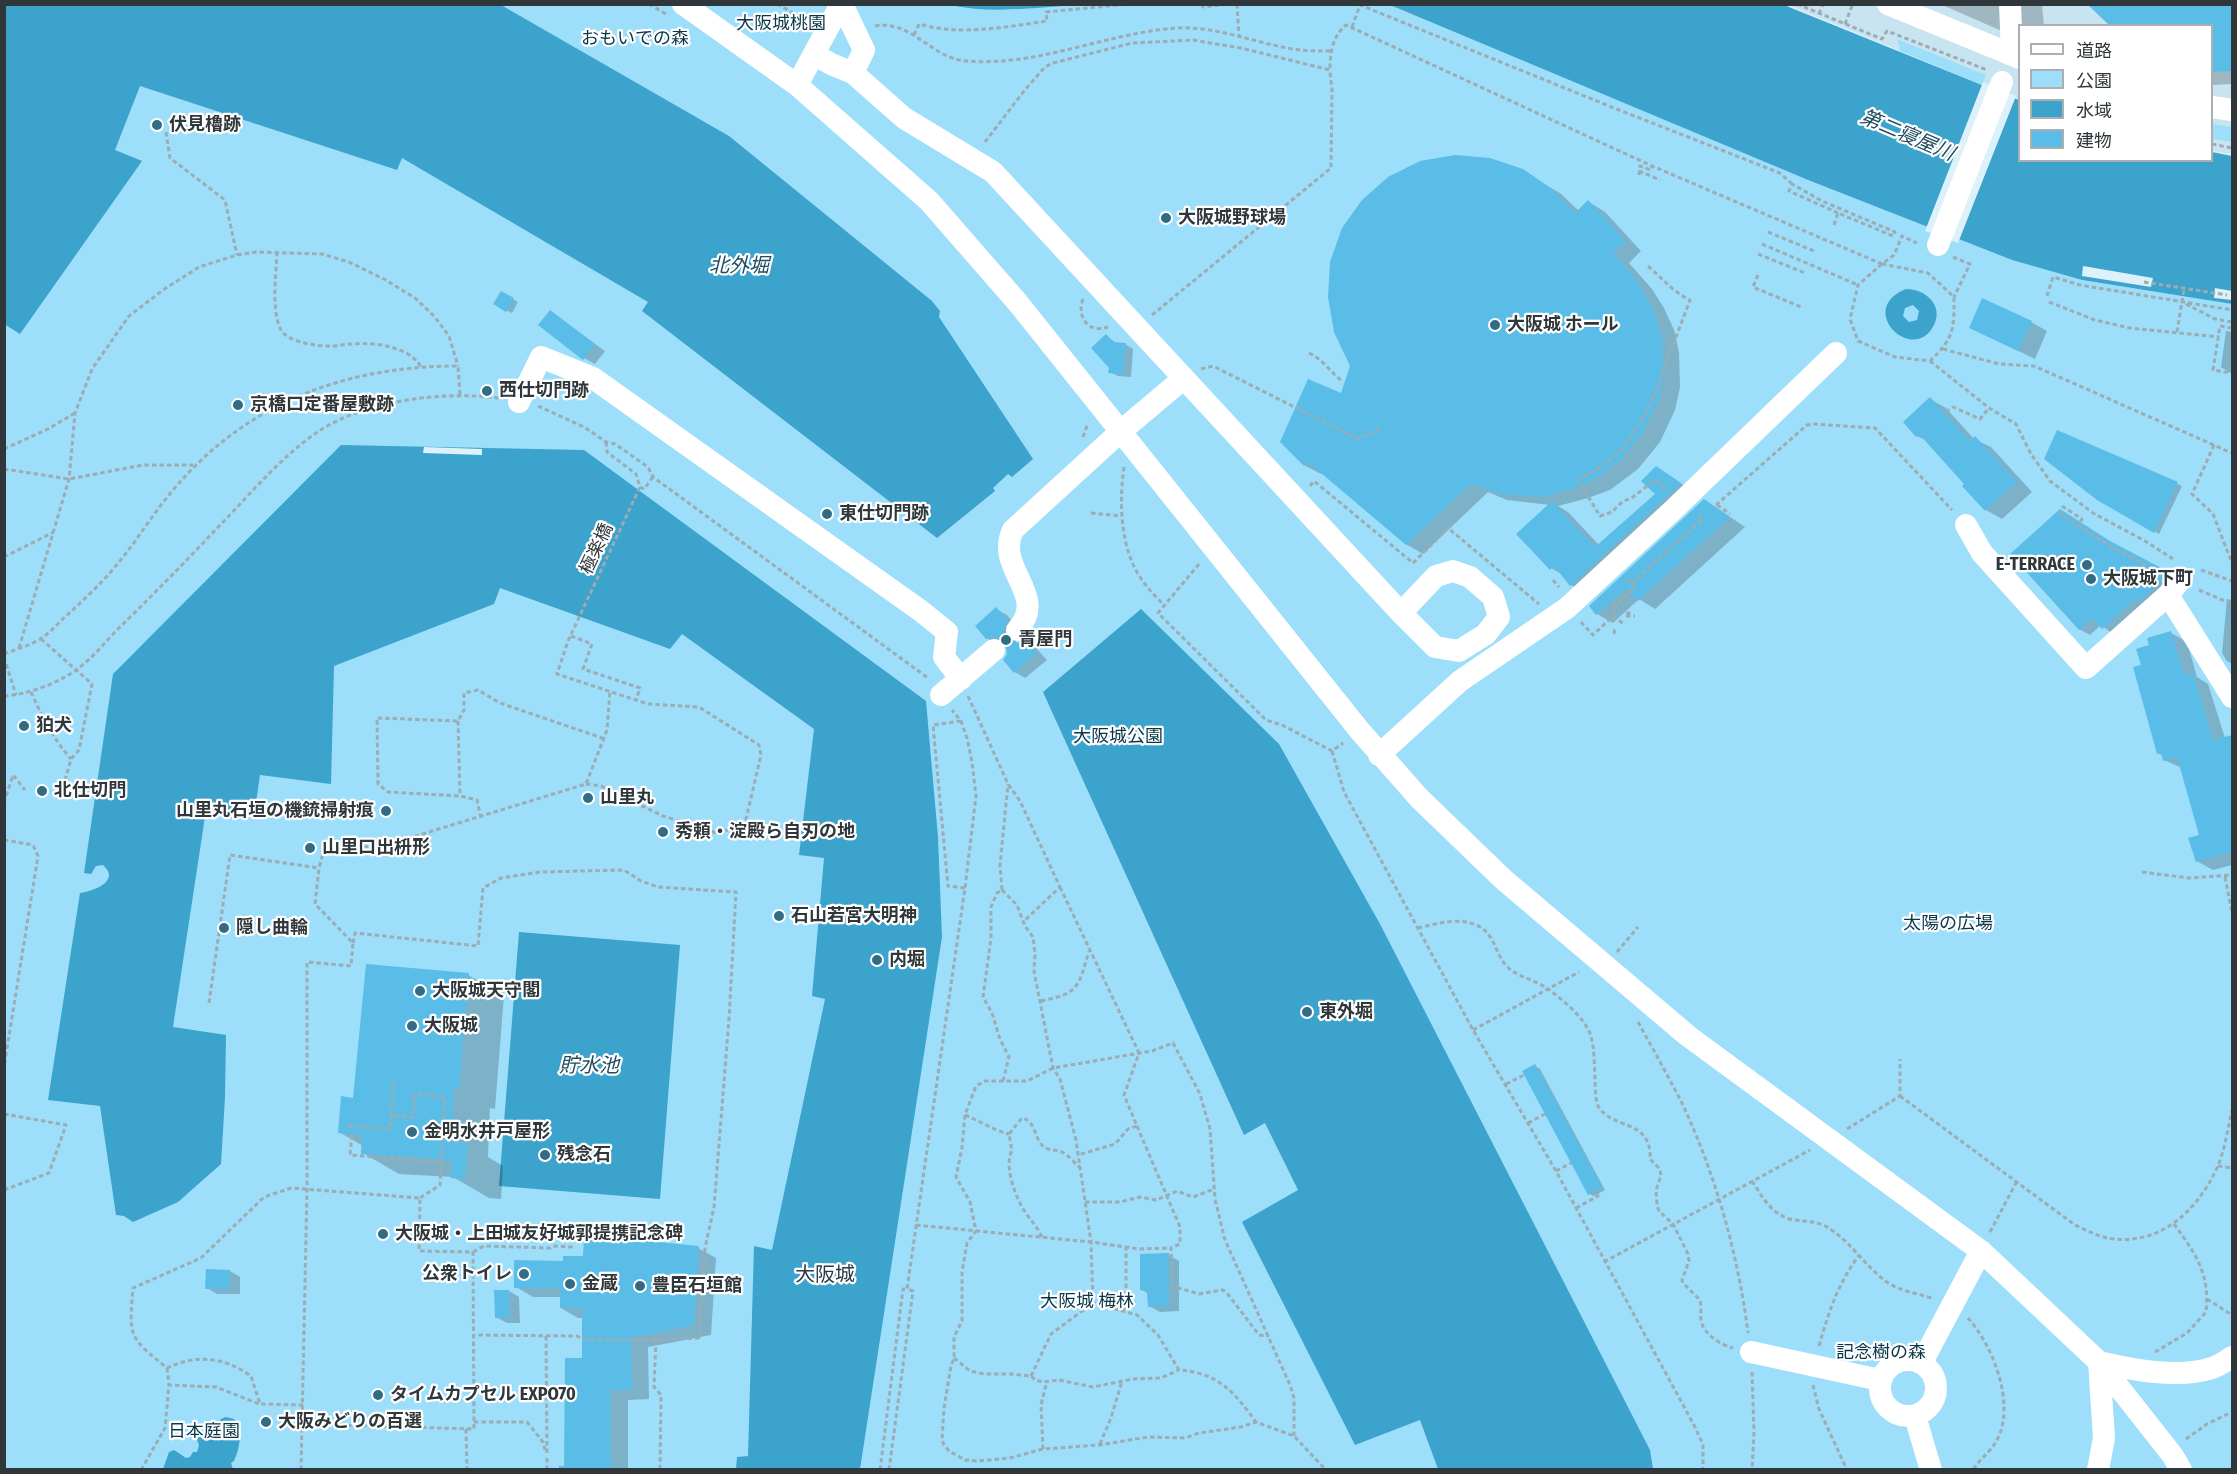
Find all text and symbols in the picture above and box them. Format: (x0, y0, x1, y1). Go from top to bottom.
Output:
park label: 大阪城桃園 (736, 13, 826, 35)
legend (2018, 24, 2213, 162)
park label: おもいでの森 (581, 28, 689, 50)
text: 道路 (2076, 40, 2112, 62)
text: 公園 (2076, 70, 2112, 92)
text: 水域 (2076, 100, 2112, 122)
water label: 第二寝屋川 (1856, 105, 1958, 167)
place label: 伏見櫓跡 (169, 114, 241, 136)
marker: 伏見櫓跡 (150, 118, 164, 132)
text: 建物 (2076, 130, 2112, 152)
place label: 大阪城野球場 (1178, 207, 1286, 229)
marker: 大阪城野球場 (1159, 211, 1173, 225)
water label: 北外堀 (709, 254, 769, 278)
place label: 大阪城 ホール (1507, 314, 1619, 336)
marker: 大阪城 ホール (1488, 318, 1502, 332)
place label: 西仕切門跡 (499, 380, 589, 402)
marker: 西仕切門跡 (480, 384, 494, 398)
place label: 京橋口定番屋敷跡 (250, 394, 394, 416)
marker: 京橋口定番屋敷跡 (231, 398, 245, 412)
place label: 東仕切門跡 (839, 503, 929, 525)
marker: 東仕切門跡 (820, 507, 834, 521)
street label: 極楽橋 (576, 520, 618, 578)
place label: E-TERRACE (1996, 554, 2075, 576)
marker: E-TERRACE (2080, 558, 2094, 572)
place label: 大阪城下町 (2103, 568, 2193, 590)
marker: 大阪城下町 (2084, 572, 2098, 586)
place label: 青屋門 (1018, 629, 1072, 651)
marker: 青屋門 (999, 633, 1013, 647)
place label: 狛犬 (36, 715, 72, 737)
marker: 狛犬 (17, 719, 31, 733)
park label: 大阪城公園 (1073, 726, 1163, 748)
place label: 北仕切門 (54, 780, 126, 802)
marker: 北仕切門 (35, 784, 49, 798)
place label: 山里丸 (600, 787, 654, 809)
marker: 山里丸 (581, 791, 595, 805)
place label: 山里丸石垣の機銃掃射痕 (176, 800, 374, 822)
marker: 山里丸石垣の機銃掃射痕 (379, 804, 393, 818)
place label: 秀頼・淀殿ら自刃の地 (675, 821, 855, 843)
marker: 秀頼・淀殿ら自刃の地 (656, 825, 670, 839)
place label: 山里口出枡形 (322, 837, 430, 859)
marker: 山里口出枡形 (303, 841, 317, 855)
place label: 石山若宮大明神 (791, 905, 917, 927)
marker: 石山若宮大明神 (772, 909, 786, 923)
park label: 太陽の広場 (1903, 913, 1993, 935)
place label: 隠し曲輪 (236, 917, 308, 939)
marker: 隠し曲輪 (217, 921, 231, 935)
place label: 内堀 (889, 949, 925, 971)
marker: 内堀 (870, 953, 884, 967)
place label: 大阪城天守閣 (432, 980, 540, 1002)
marker: 大阪城天守閣 (413, 984, 427, 998)
place label: 東外堀 (1319, 1001, 1373, 1023)
marker: 東外堀 (1300, 1005, 1314, 1019)
place label: 大阪城 (424, 1015, 478, 1037)
marker: 大阪城 (405, 1019, 419, 1033)
water label: 貯水池 (559, 1054, 619, 1078)
place label: 金明水井戸屋形 (424, 1121, 550, 1143)
marker: 金明水井戸屋形 (405, 1125, 419, 1139)
place label: 残念石 (557, 1144, 611, 1166)
marker: 残念石 (538, 1148, 552, 1162)
place label: 大阪城・上田城友好城郭提携記念碑 (395, 1223, 683, 1245)
marker: 大阪城・上田城友好城郭提携記念碑 (376, 1227, 390, 1241)
place label: 公衆トイレ (422, 1263, 512, 1285)
district label: 大阪城 (795, 1263, 855, 1287)
marker: 公衆トイレ (517, 1267, 531, 1281)
place label: 金蔵 (582, 1273, 618, 1295)
place label: 豊臣石垣館 (652, 1275, 742, 1297)
marker: 金蔵 (563, 1277, 577, 1291)
marker: 豊臣石垣館 (633, 1279, 647, 1293)
park label: 大阪城 梅林 (1040, 1291, 1134, 1313)
park label: 記念樹の森 (1836, 1342, 1926, 1364)
place label: タイムカプセル EXPO70 (390, 1384, 576, 1406)
marker: タイムカプセル EXPO70 (371, 1388, 385, 1402)
place label: 大阪みどりの百選 (278, 1411, 422, 1433)
marker: 大阪みどりの百選 (259, 1415, 273, 1429)
park label: 日本庭園 (168, 1421, 240, 1443)

